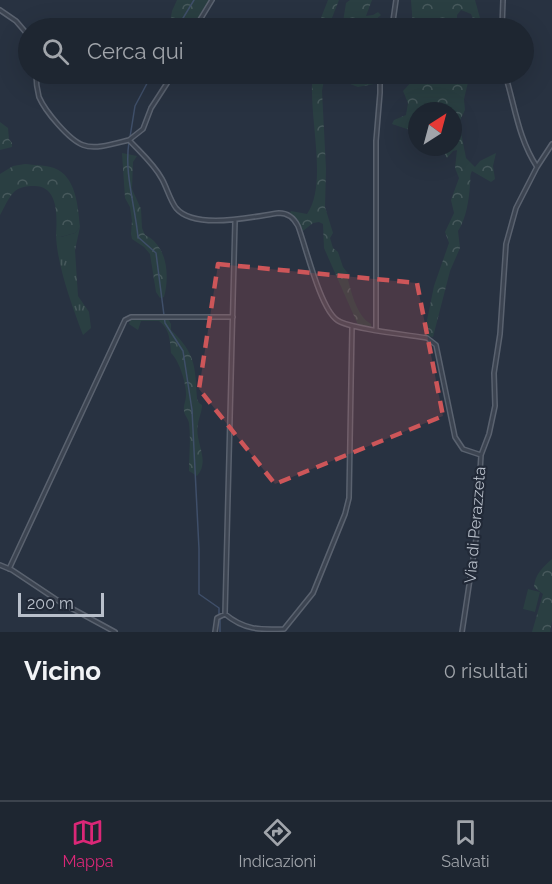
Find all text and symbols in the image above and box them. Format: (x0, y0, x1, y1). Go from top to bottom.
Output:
search box (18, 18, 534, 84)
icon: search (39, 35, 72, 68)
text: Cerca qui (87, 38, 184, 64)
north arrow (408, 102, 462, 156)
street label: Via di Perazzeta (460, 466, 490, 584)
scale bar (18, 590, 104, 618)
text: 200 m (27, 594, 74, 613)
text: Vicino (24, 656, 101, 686)
text: 0 risultati (444, 659, 528, 683)
tab: Mappa (62, 816, 114, 871)
tab: Indicazioni (238, 816, 316, 871)
tab: Salvati (441, 816, 490, 871)

